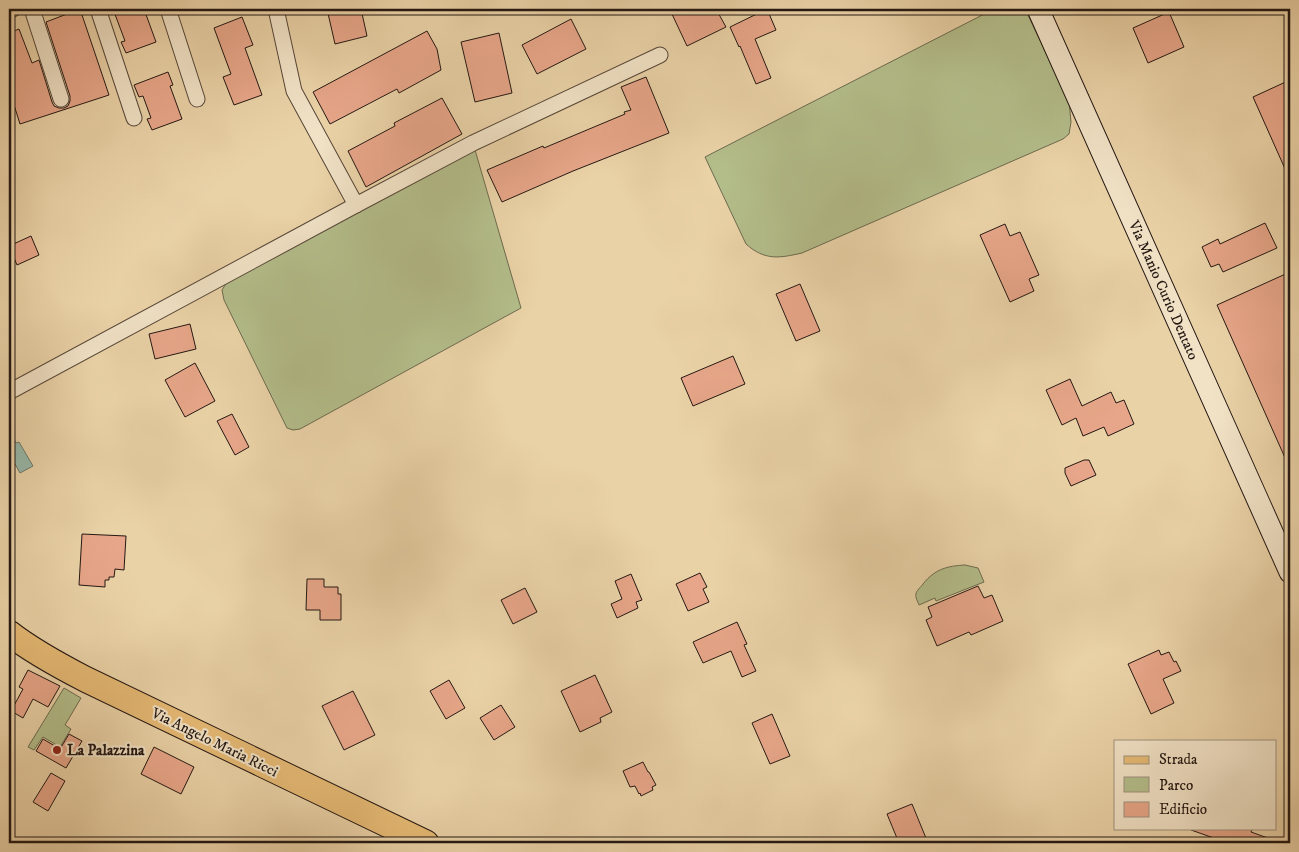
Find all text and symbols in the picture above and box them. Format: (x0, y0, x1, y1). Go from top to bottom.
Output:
street label: Via Manio Curio Dentato (1124, 217, 1203, 363)
street label: Via Angelo Maria Ricci (147, 703, 281, 781)
legend (1114, 740, 1276, 830)
place label: La Palazzina (67, 741, 145, 760)
marker: La Palazzina (51, 744, 63, 756)
text: Strada (1159, 750, 1198, 769)
text: Parco (1159, 776, 1193, 795)
text: Edificio (1159, 800, 1207, 819)

